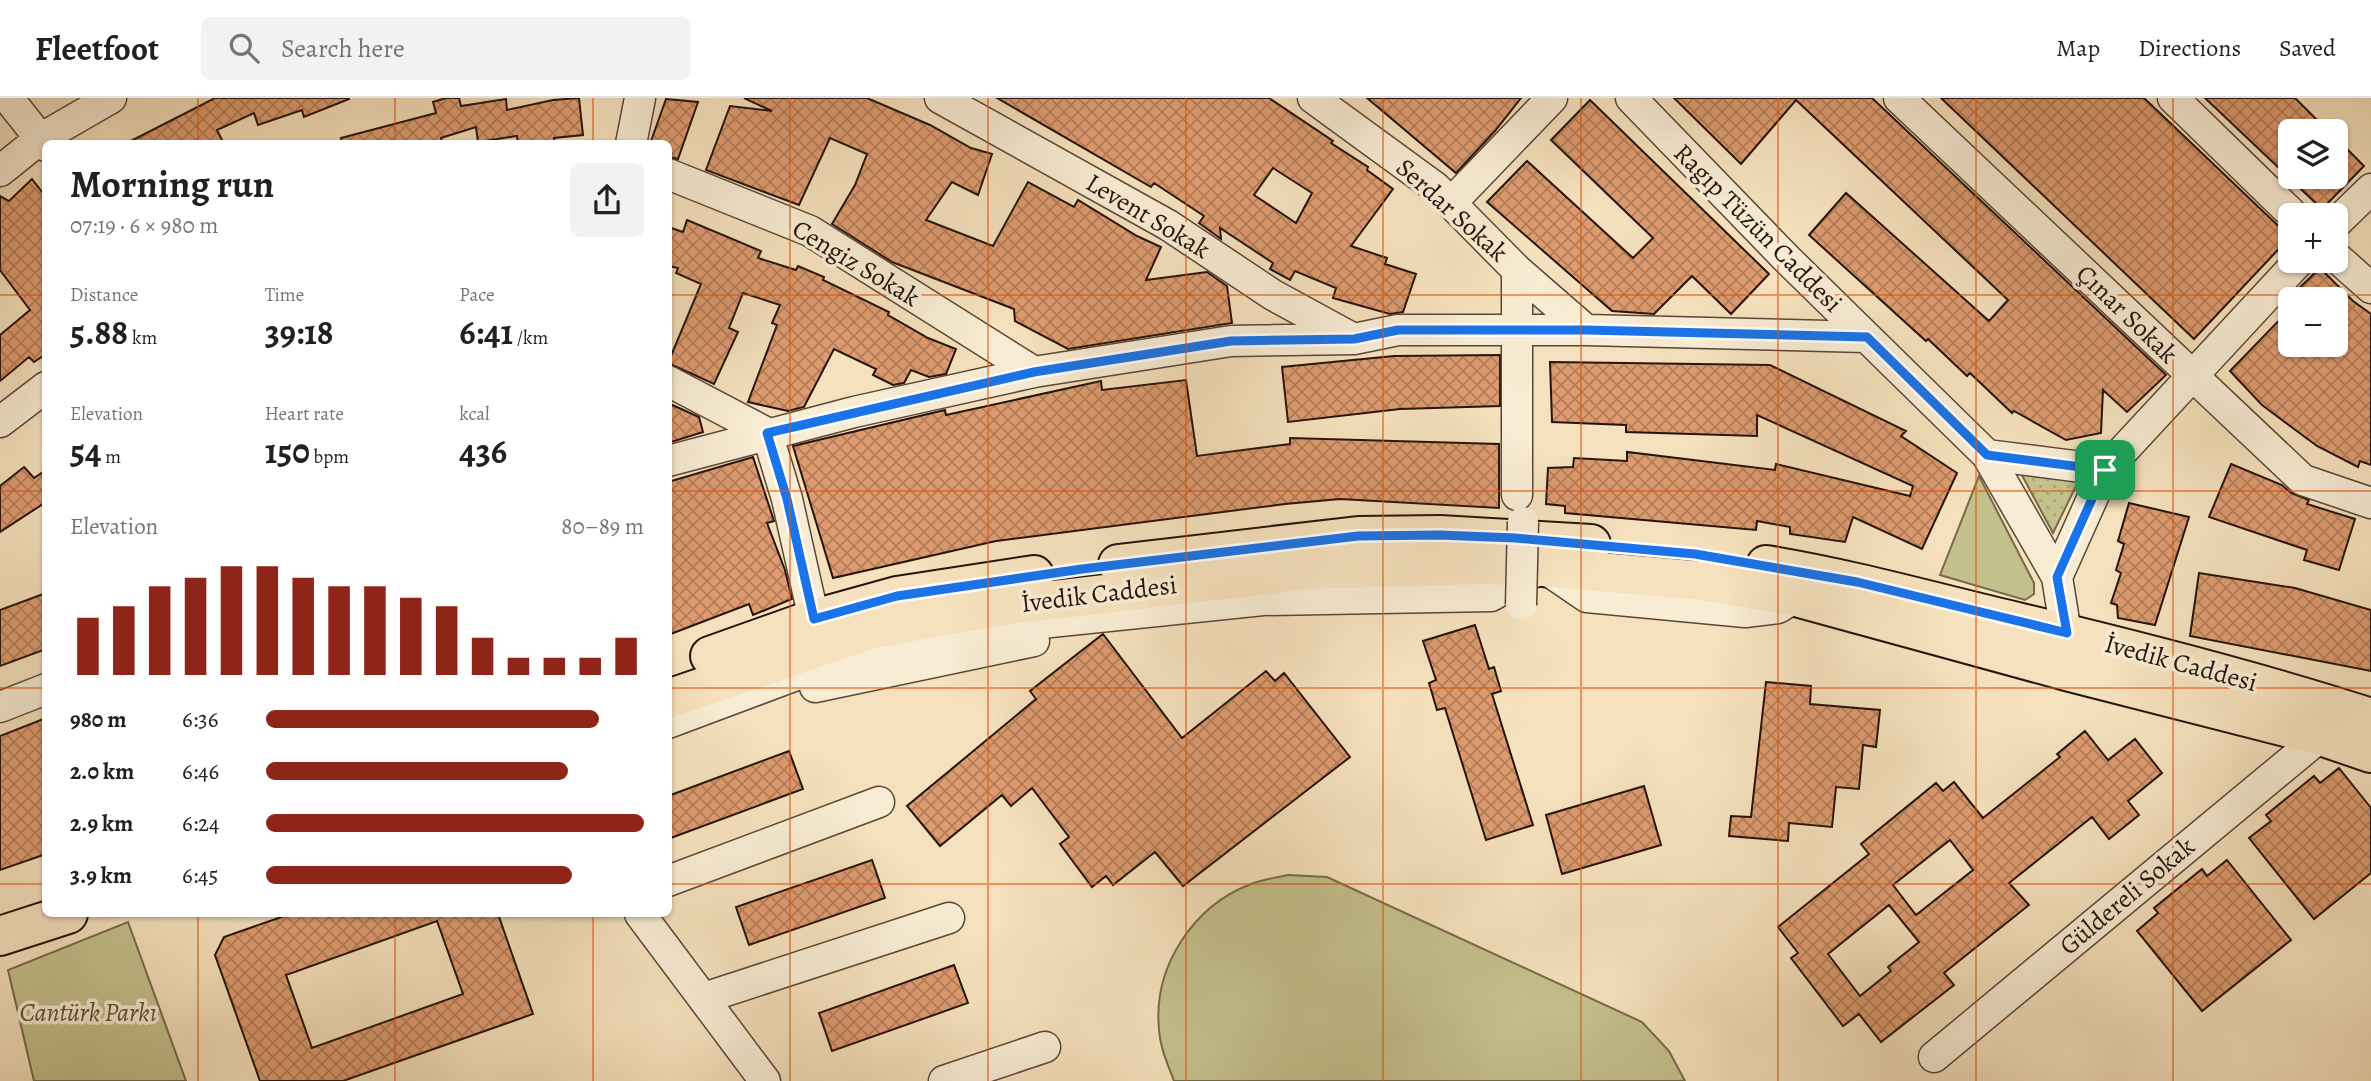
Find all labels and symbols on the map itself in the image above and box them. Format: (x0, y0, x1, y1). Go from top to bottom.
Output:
street label: Ragıp Tüzün Caddesi (1666, 136, 1850, 320)
street label: Serdar Sokak (1388, 150, 1516, 270)
street label: Levent Sokak (1079, 165, 1217, 267)
street label: Cengiz Sokak (786, 211, 926, 315)
street label: Çınar Sokak (2069, 257, 2186, 371)
pin (2075, 440, 2135, 500)
street label: İvedik Caddesi (1019, 567, 1179, 621)
street label: İvedik Caddesi (2101, 626, 2261, 700)
street label: Güldereli Sokak (2052, 829, 2202, 963)
park label: Cantürk Parkı (19, 995, 157, 1030)

